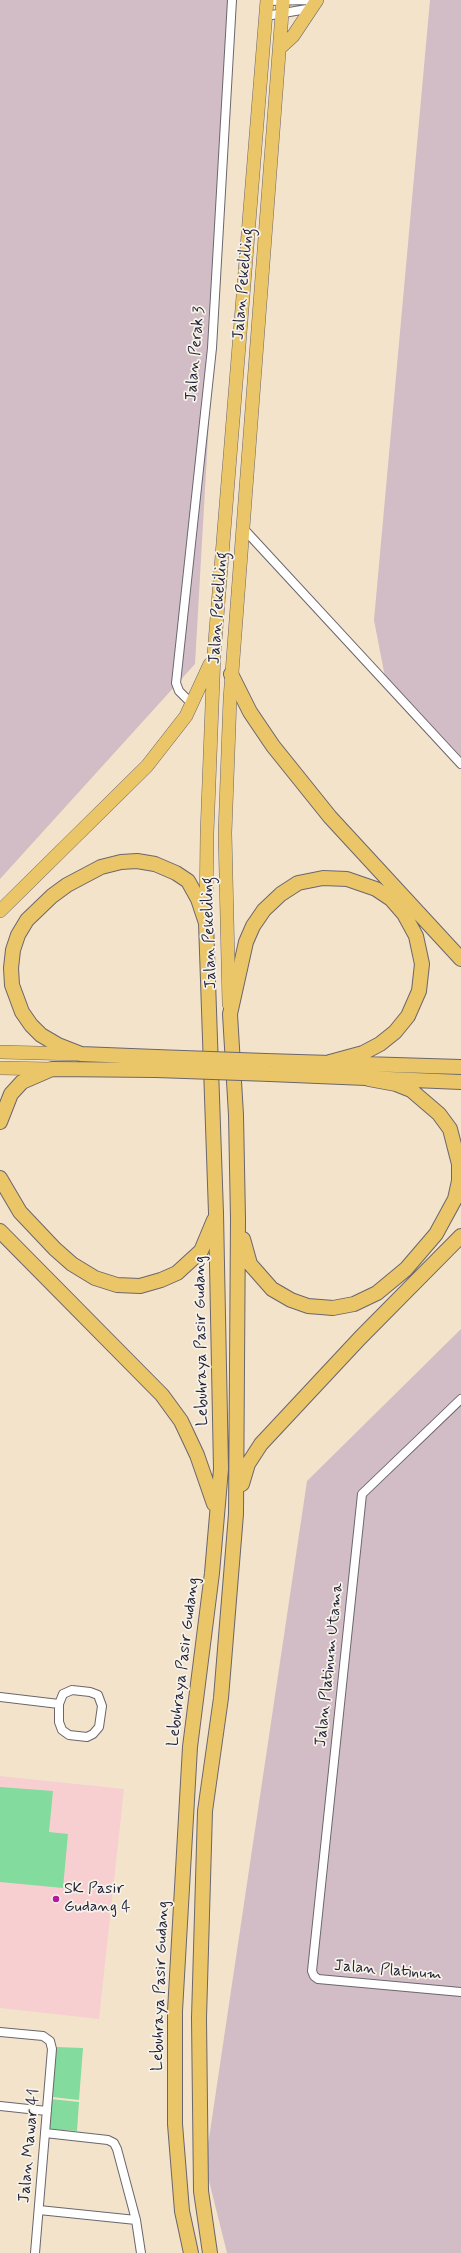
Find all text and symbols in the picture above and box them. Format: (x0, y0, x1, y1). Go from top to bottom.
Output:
street label: Jalan Pekeliling (230, 227, 258, 341)
street label: Jalan Perak 3 (182, 306, 210, 402)
street label: Jalan Pekeliling (205, 551, 233, 665)
street label: Jalan Pekeliling (198, 876, 222, 990)
street label: Lebuhraya Pasir Gudang (191, 1256, 213, 1426)
street label: Lebuhraya Pasir Gudang (164, 1576, 204, 1748)
street label: Jalan Platinum Utama (312, 1582, 348, 1748)
place label: SK Pasir Gudang 4 (64, 1880, 131, 1918)
marker: SK Pasir Gudang 4 (51, 1894, 61, 1904)
street label: Lebuhraya Pasir Gudang (148, 1901, 174, 2071)
street label: Jalan Platinum (333, 1957, 443, 1985)
street label: Jalan Mawar 41 (15, 2088, 45, 2204)

